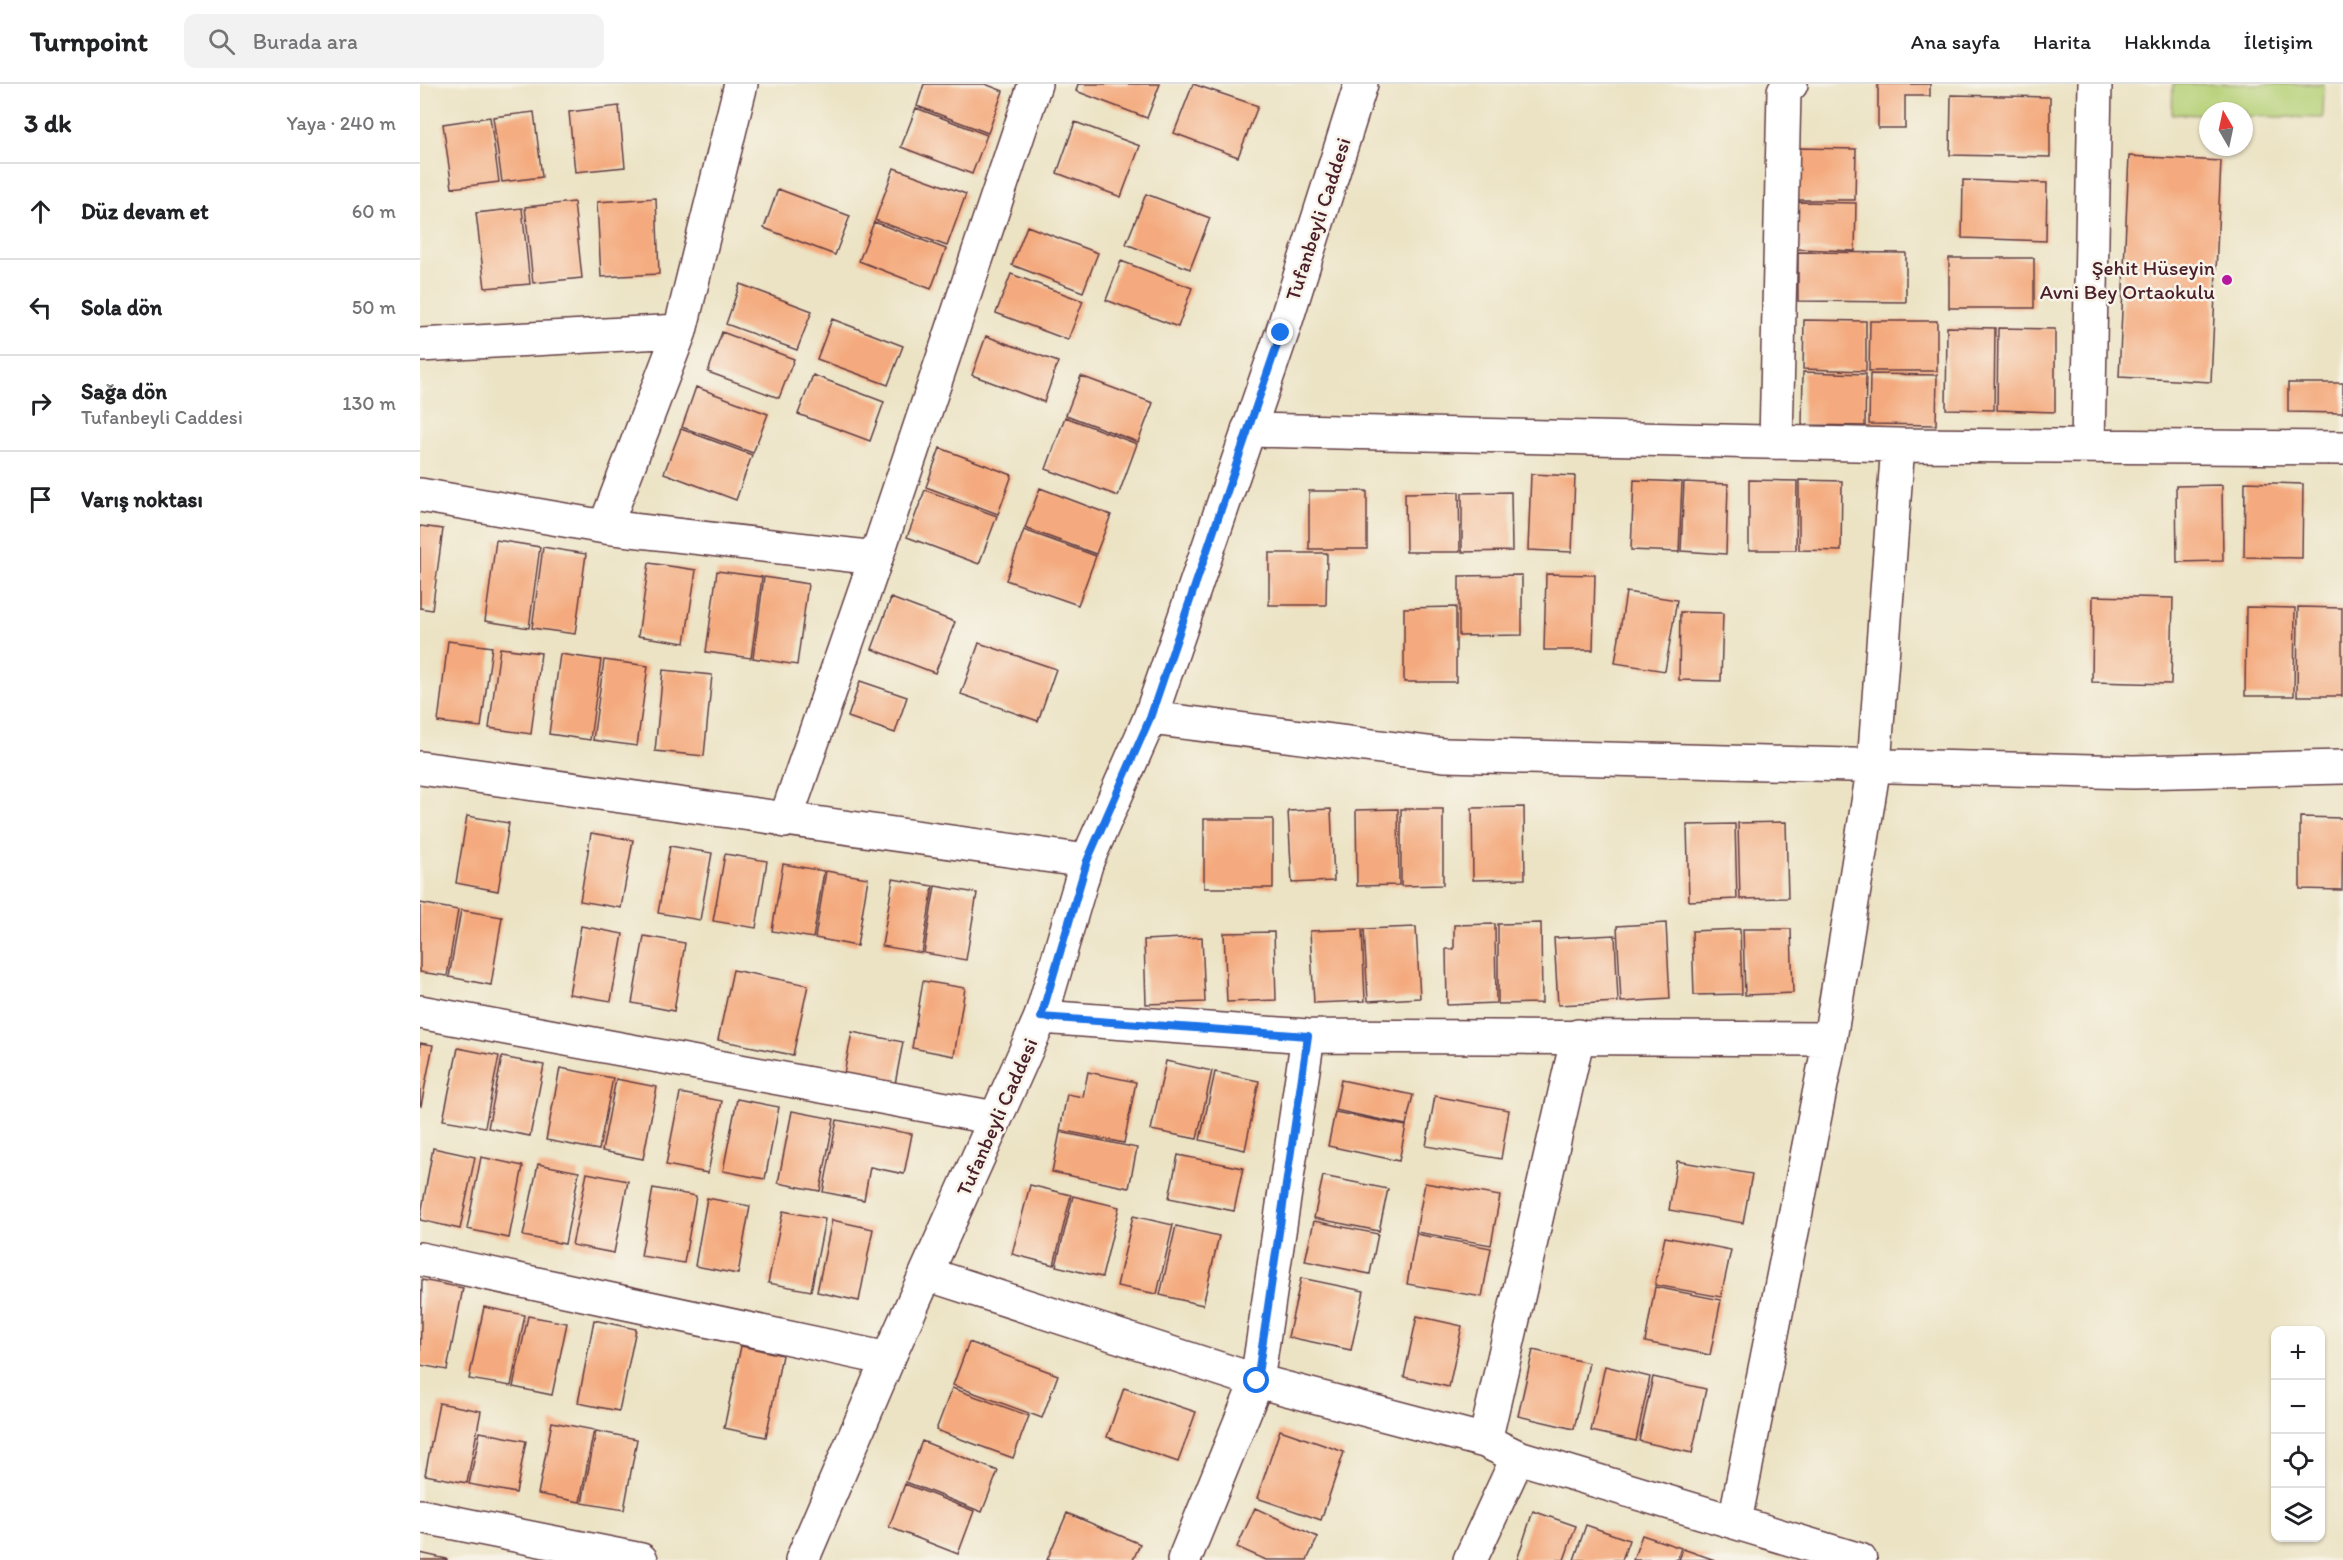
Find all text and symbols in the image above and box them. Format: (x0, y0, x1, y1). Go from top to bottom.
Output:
search box (184, 14, 604, 68)
text: Turnpoint (30, 24, 148, 58)
icon: search (205, 25, 238, 58)
text: Burada ara (253, 28, 358, 55)
text: Ana sayfa (1911, 29, 2000, 54)
text: Harita (2033, 29, 2091, 54)
text: Hakkında (2124, 29, 2211, 54)
text: İletişim (2244, 29, 2313, 54)
north arrow (2199, 102, 2253, 156)
text: 3 dk (24, 107, 72, 139)
text: Yaya · 240 m (287, 111, 396, 135)
street label: Tufanbeyli Caddesi (1279, 134, 1356, 304)
icon: ahead (24, 195, 57, 228)
text: Düz devam et (81, 198, 208, 225)
text: 60 m (352, 199, 396, 223)
place label: Şehit Hüseyin Avni Bey Ortaokulu (2040, 255, 2215, 304)
marker: Şehit Hüseyin Avni Bey Ortaokulu (2220, 273, 2234, 287)
icon: left (24, 291, 57, 324)
text: Sola dön (81, 294, 162, 321)
text: 50 m (352, 295, 396, 319)
route end (1267, 319, 1293, 345)
text: Sağa dön (81, 378, 167, 405)
icon: right (24, 387, 57, 420)
text: 130 m (342, 391, 396, 415)
text: Tufanbeyli Caddesi (81, 405, 243, 429)
icon: arrive (24, 483, 57, 516)
text: Varış noktası (81, 486, 203, 513)
street label: Tufanbeyli Caddesi (951, 1034, 1043, 1200)
map controls (2271, 1326, 2325, 1542)
button: + (2271, 1326, 2325, 1380)
route start (1243, 1367, 1269, 1393)
button: − (2271, 1380, 2325, 1434)
button: locate (2271, 1434, 2325, 1488)
button: layers (2271, 1488, 2325, 1542)

